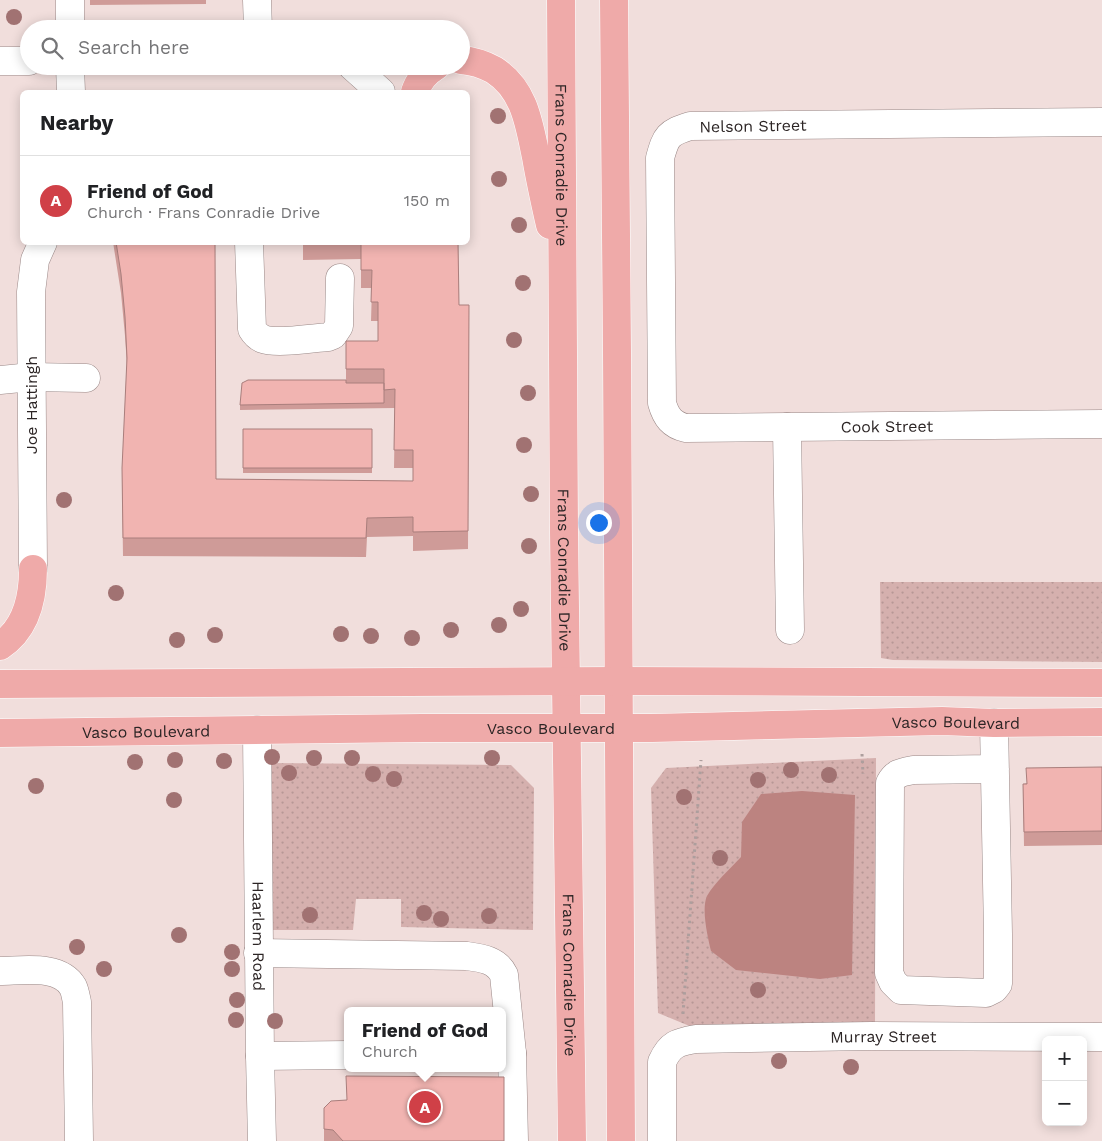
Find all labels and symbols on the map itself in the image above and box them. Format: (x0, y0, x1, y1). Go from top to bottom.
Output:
street label: Frans Conradie Drive (552, 83, 572, 247)
street label: Nelson Street (699, 116, 807, 136)
street label: Joe Hattingh (22, 356, 41, 454)
street label: Cook Street (841, 416, 934, 436)
street label: Frans Conradie Drive (554, 488, 575, 652)
your location (586, 510, 612, 536)
street label: Vasco Boulevard (891, 711, 1020, 733)
street label: Vasco Boulevard (487, 719, 615, 738)
street label: Vasco Boulevard (82, 721, 210, 742)
street label: Haarlem Road (249, 881, 269, 991)
street label: Frans Conradie Drive (559, 893, 580, 1057)
street label: Murray Street (830, 1026, 937, 1046)
pin: A (409, 1088, 441, 1126)

